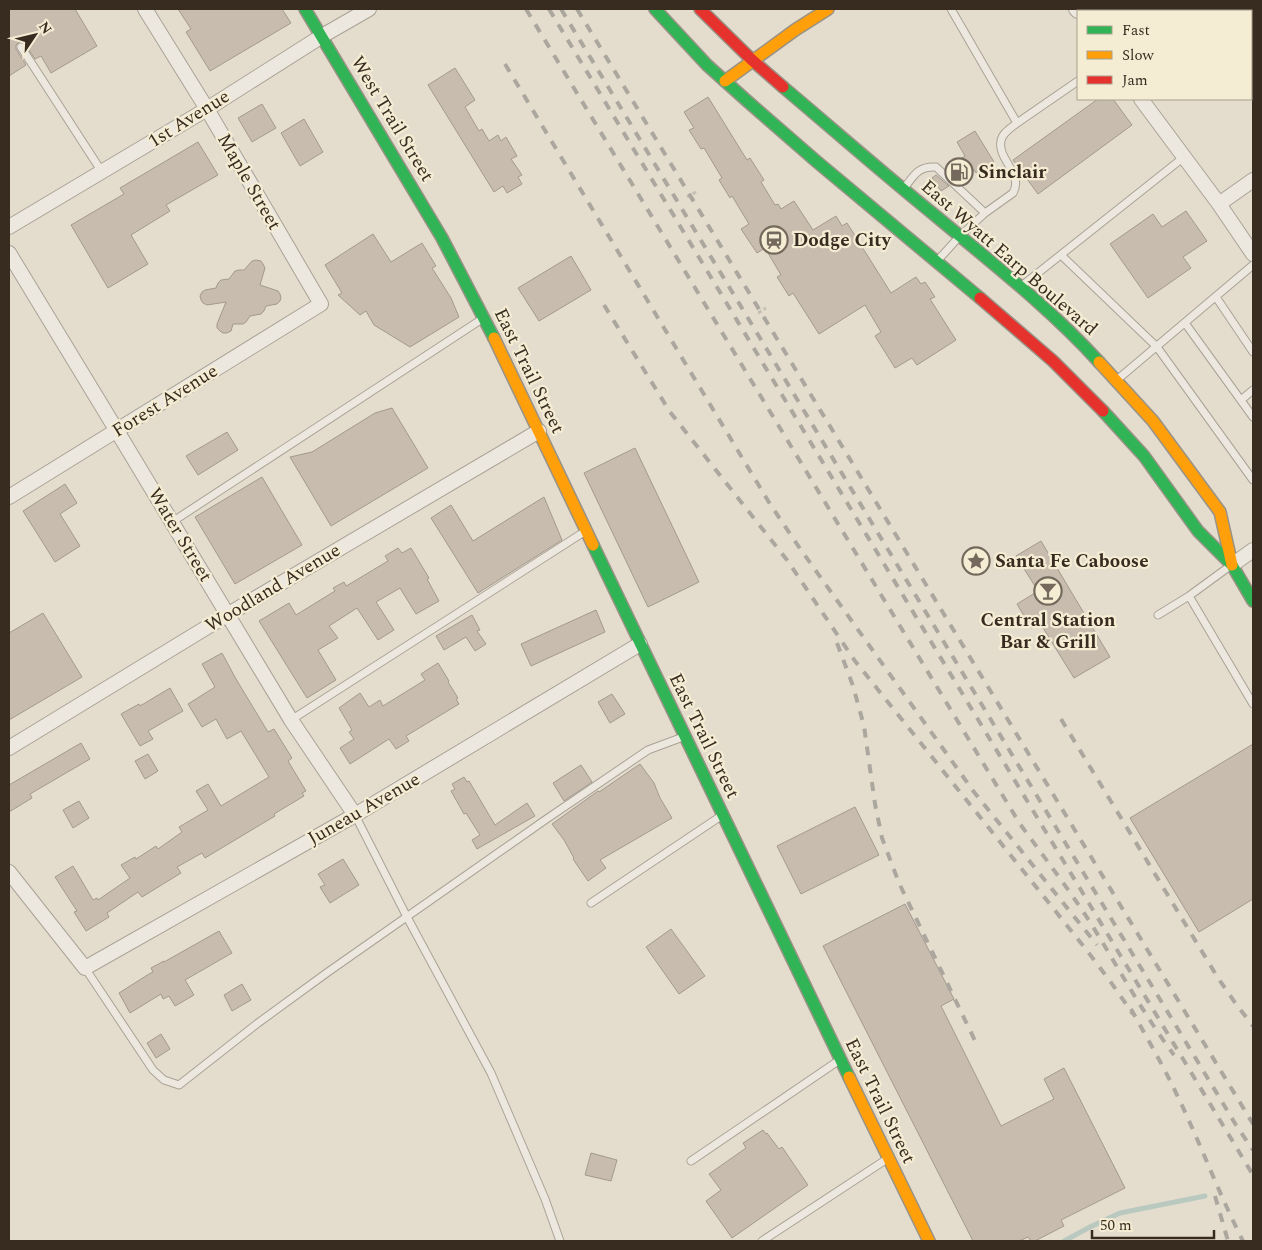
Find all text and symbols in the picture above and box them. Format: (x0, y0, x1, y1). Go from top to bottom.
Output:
north arrow (10, 10, 60, 60)
legend (1077, 10, 1252, 100)
text: N (33, 17, 57, 39)
text: Fast (1122, 19, 1150, 42)
text: Slow (1122, 44, 1154, 67)
street label: West Trail Street (343, 51, 441, 188)
text: Jam (1122, 69, 1148, 92)
street label: 1st Avenue (142, 82, 236, 156)
street label: Maple Street (210, 128, 289, 236)
fuel station icon: Sinclair (944, 157, 974, 187)
place label: Sinclair (978, 158, 1047, 187)
street label: East Wyatt Earp Boulevard (914, 173, 1104, 343)
station icon: Dodge City (759, 225, 789, 255)
place label: Dodge City (793, 226, 892, 255)
street label: East Trail Street (486, 303, 572, 439)
street label: Forest Avenue (106, 357, 224, 445)
street label: Water Street (140, 482, 220, 588)
street label: Woodland Avenue (200, 536, 346, 640)
place icon: Santa Fe Caboose (961, 546, 991, 576)
place label: Santa Fe Caboose (995, 547, 1149, 576)
bar icon: Central Station Bar & Grill (1033, 576, 1063, 606)
place label: Central Station Bar & Grill (981, 606, 1116, 657)
street label: East Trail Street (661, 668, 747, 804)
street label: Juneau Avenue (302, 765, 426, 853)
street label: East Trail Street (837, 1033, 923, 1169)
scale bar (1092, 1208, 1214, 1240)
text: 50 m (1100, 1214, 1132, 1237)

